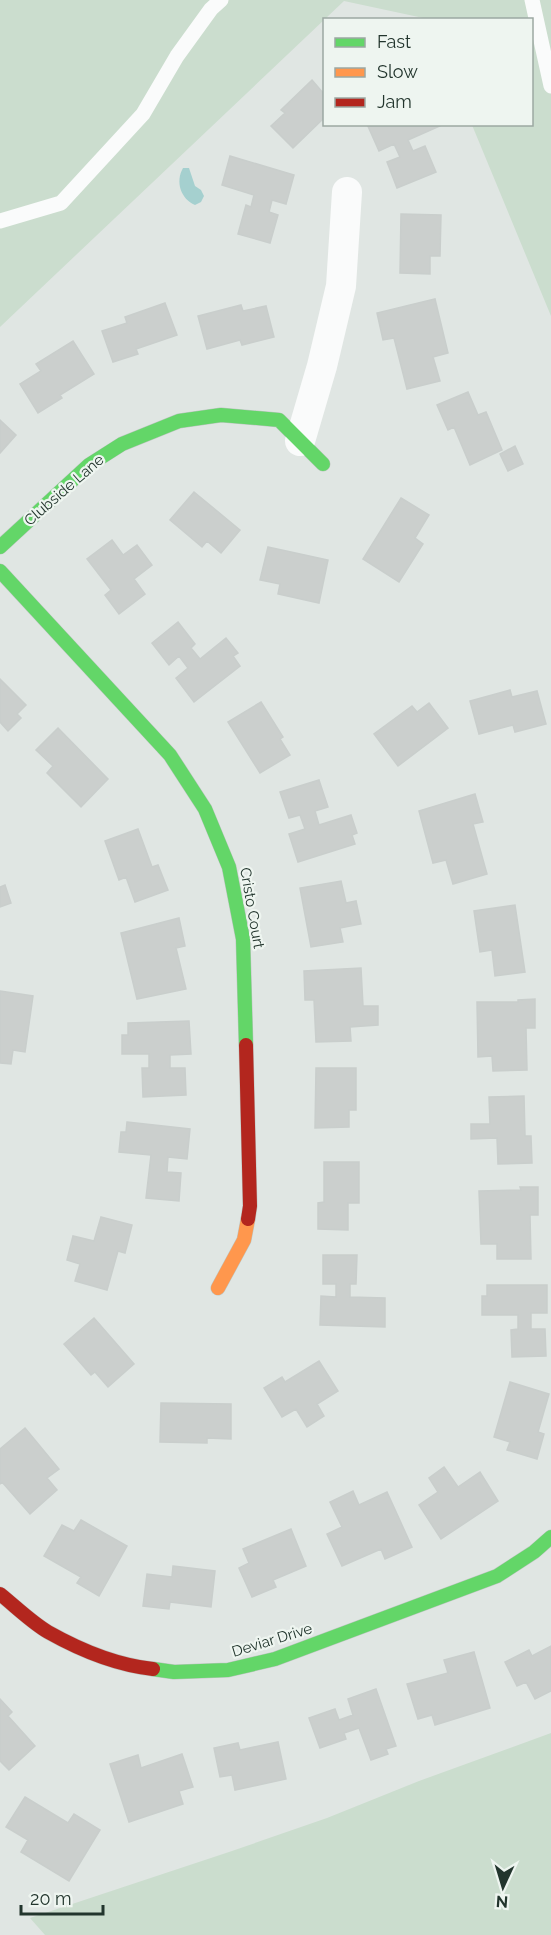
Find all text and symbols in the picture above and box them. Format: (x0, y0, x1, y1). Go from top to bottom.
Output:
legend (323, 18, 533, 126)
text: Fast (377, 31, 411, 52)
text: Slow (377, 61, 418, 82)
text: Jam (377, 91, 412, 112)
street label: Clubside Lane (21, 450, 108, 529)
street label: Cristo Court (236, 866, 268, 950)
street label: Deviar Drive (230, 1619, 315, 1661)
north arrow (473, 1857, 533, 1917)
scale bar (21, 1878, 104, 1916)
text: 20 m (30, 1888, 72, 1909)
text: N (495, 1892, 509, 1911)

